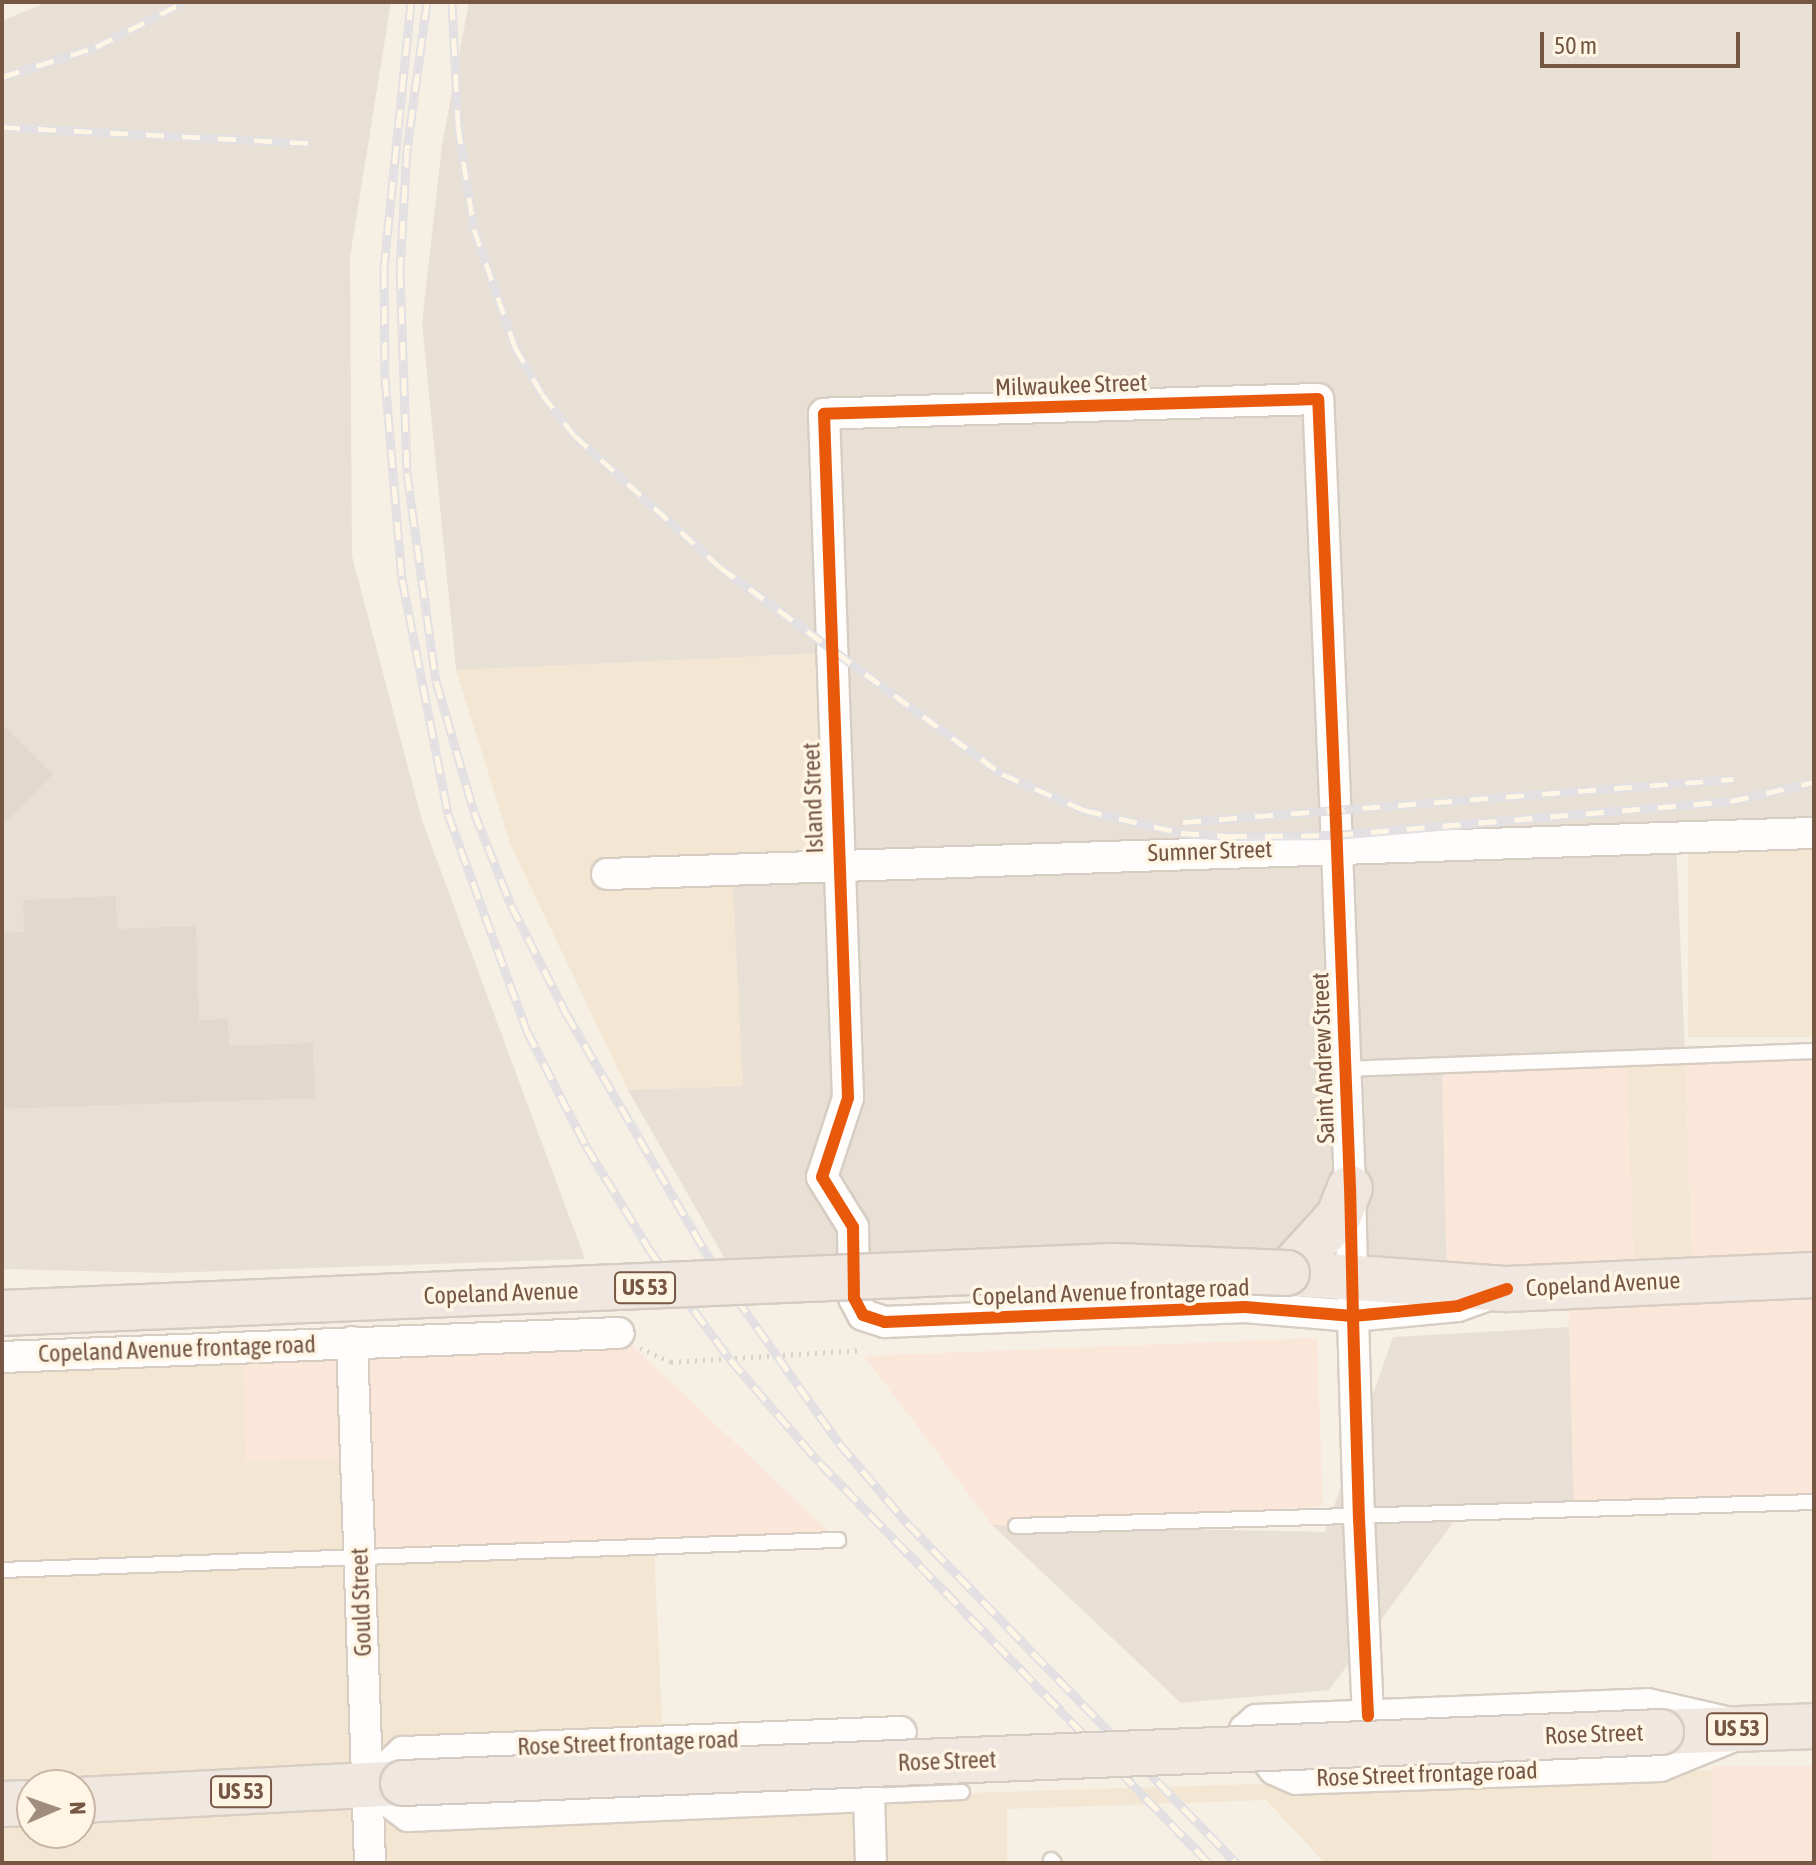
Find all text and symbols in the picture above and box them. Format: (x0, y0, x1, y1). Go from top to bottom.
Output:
scale bar (1544, 16, 1744, 66)
text: 50 m (1554, 32, 1597, 59)
street label: Milwaukee Street (994, 368, 1148, 402)
street label: Island Street (797, 742, 829, 854)
street label: Sumner Street (1147, 834, 1273, 868)
street label: Saint Andrew Street (1306, 972, 1340, 1144)
street label: Copeland Avenue (1525, 1266, 1681, 1302)
road number: US 53 (613, 1270, 677, 1306)
street label: Copeland Avenue frontage road (972, 1273, 1250, 1311)
street label: Copeland Avenue (423, 1276, 579, 1310)
street label: Copeland Avenue frontage road (38, 1330, 316, 1368)
street label: Gould Street (345, 1547, 377, 1657)
road number: US 53 (1705, 1711, 1769, 1747)
street label: Rose Street (1544, 1718, 1644, 1750)
street label: Rose Street frontage road (517, 1725, 739, 1761)
street label: Rose Street (897, 1745, 997, 1777)
street label: Rose Street frontage road (1316, 1756, 1538, 1792)
north arrow (16, 1769, 96, 1849)
road number: US 53 (209, 1774, 273, 1810)
text: N (65, 1801, 91, 1815)

